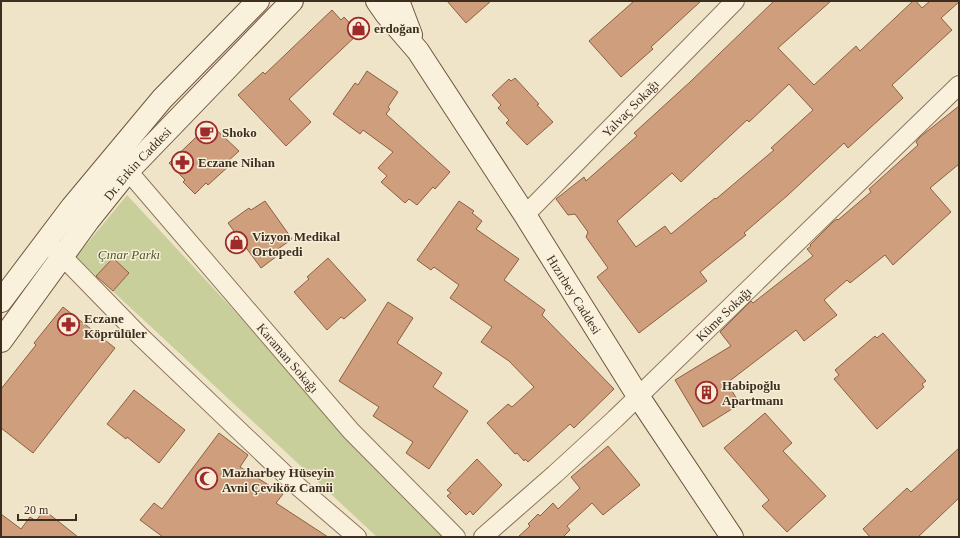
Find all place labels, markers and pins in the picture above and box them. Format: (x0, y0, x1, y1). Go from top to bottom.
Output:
shop icon: erdoğan (346, 15, 372, 41)
place label: erdoğan (374, 21, 420, 36)
cafe icon: Shoko (193, 119, 219, 145)
place label: Shoko (222, 125, 257, 140)
pharmacy icon: Eczane Nihan (169, 149, 195, 175)
place label: Eczane Nihan (198, 155, 276, 170)
place label: Vizyon Medikal Ortopedi (252, 229, 340, 259)
shop icon: Vizyon Medikal Ortopedi (224, 230, 250, 256)
place label: Eczane Köprülüler (84, 311, 147, 341)
pharmacy icon: Eczane Köprülüler (55, 312, 81, 338)
place label: Habipoğlu Apartmanı (722, 378, 784, 408)
building icon: Habipoğlu Apartmanı (694, 379, 720, 405)
place label: Mazharbey Hüseyin Avni Çeviköz Camii (222, 465, 335, 495)
mosque icon: Mazharbey Hüseyin Avni Çeviköz Camii (194, 466, 220, 492)

